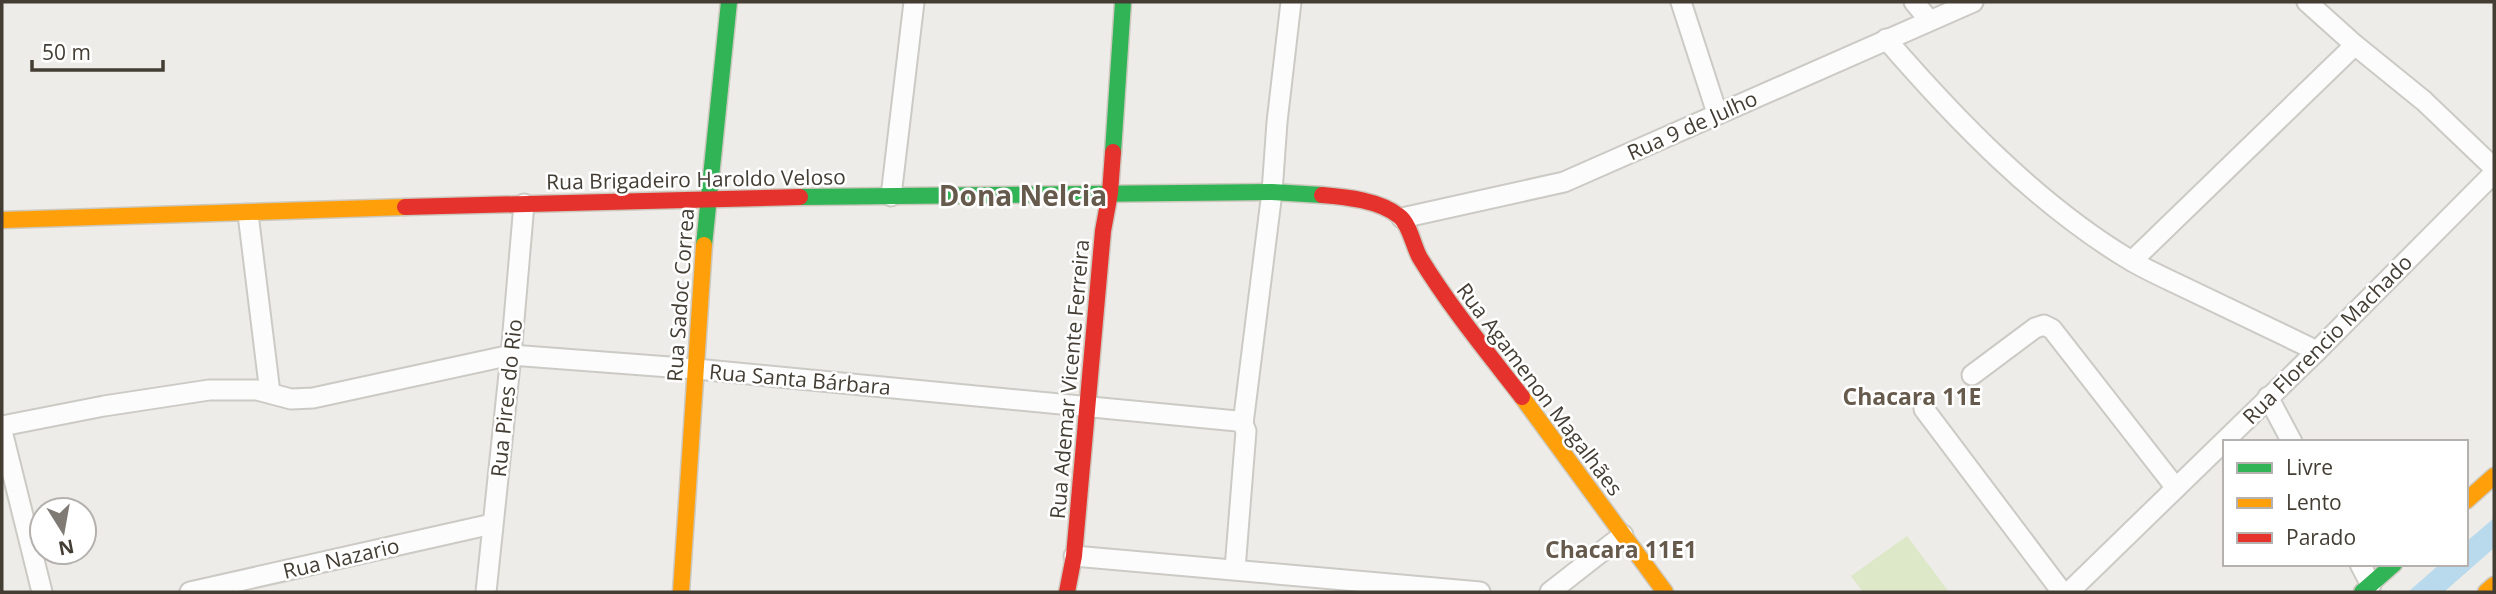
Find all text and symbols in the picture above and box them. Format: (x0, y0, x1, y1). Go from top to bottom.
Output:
scale bar (32, 28, 163, 72)
text: 50 m (42, 38, 91, 66)
street label: Rua 9 de Julho (1622, 84, 1762, 166)
street label: Rua Brigadeiro Haroldo Veloso (546, 162, 846, 196)
district label: Dona Nelcia (939, 176, 1107, 214)
street label: Rua Sadoc Correa (660, 207, 700, 383)
street label: Rua Ademar Vicente Ferreira (1043, 238, 1095, 520)
street label: Rua Florencio Machado (2236, 248, 2418, 430)
street label: Rua Agamenon Magalhães (1451, 277, 1629, 501)
street label: Rua Pires do Rio (484, 318, 528, 478)
street label: Rua Santa Bárbara (708, 357, 892, 401)
district label: Chacara 11E (1843, 380, 1981, 412)
legend (2223, 440, 2468, 566)
text: Livre (2286, 453, 2333, 481)
text: Lento (2286, 488, 2342, 516)
north arrow (28, 496, 98, 566)
text: Parado (2286, 523, 2356, 551)
street label: Rua Nazario (280, 531, 402, 585)
text: N (56, 533, 76, 562)
district label: Chacara 11E1 (1545, 533, 1697, 565)

